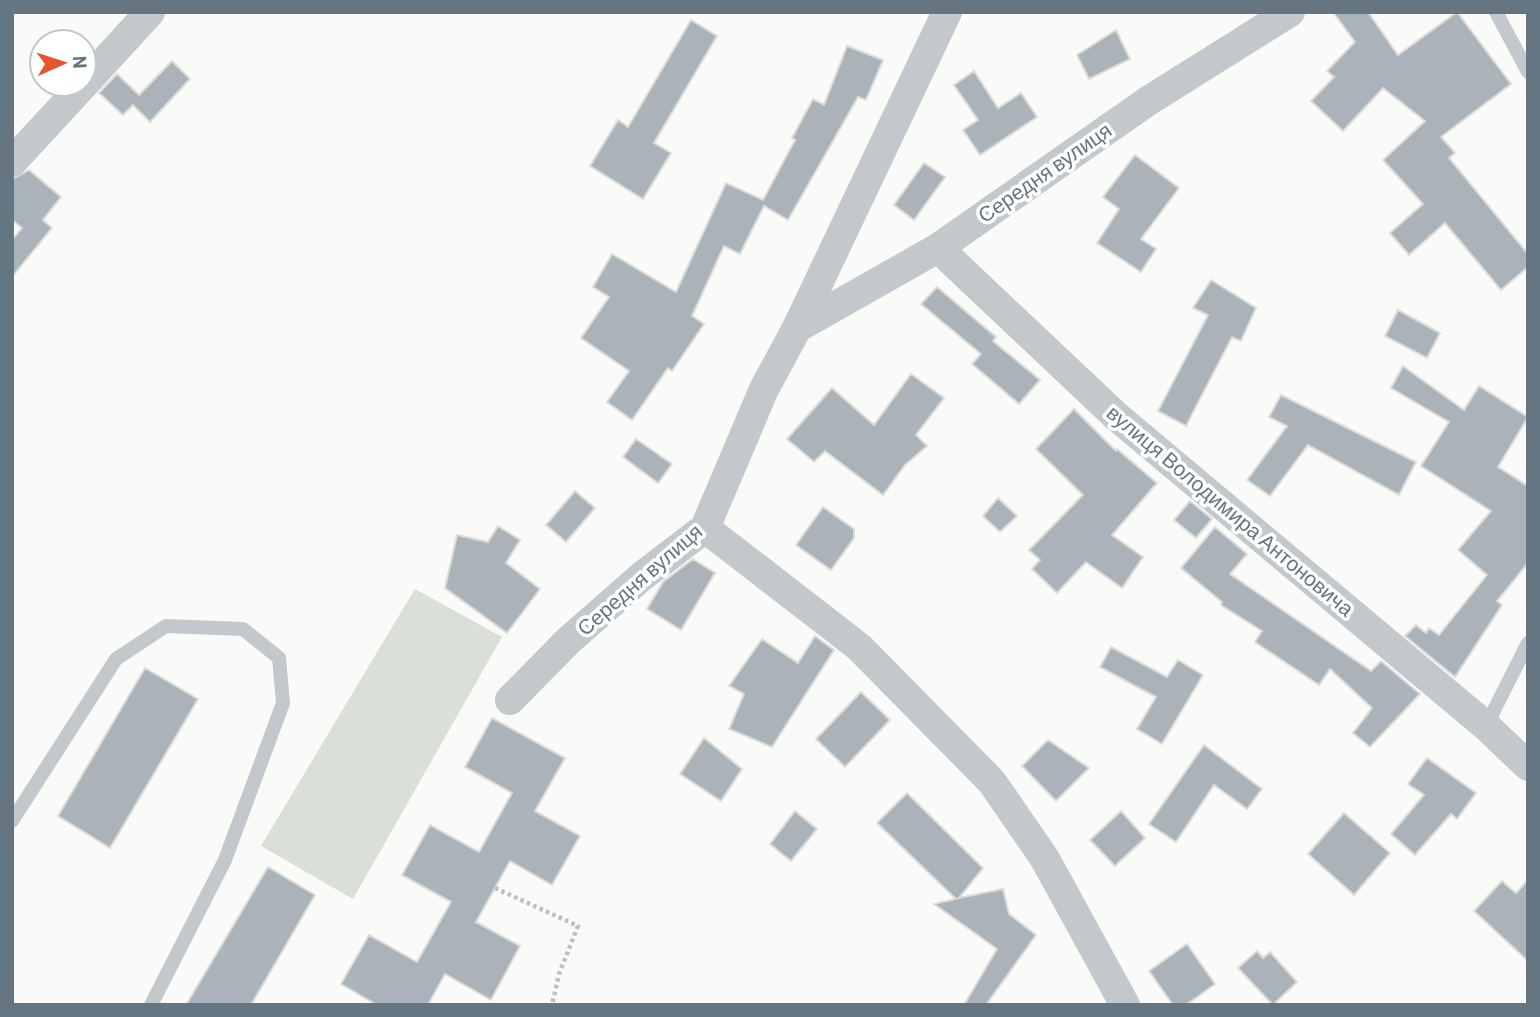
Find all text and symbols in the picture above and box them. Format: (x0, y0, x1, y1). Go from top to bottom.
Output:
north arrow (28, 28, 98, 98)
text: N (69, 55, 92, 69)
street label: Середня вулиця (973, 116, 1116, 227)
street label: вулиця Володимира Антоновича (1102, 399, 1360, 621)
street label: Середня вулиця (571, 518, 707, 640)

